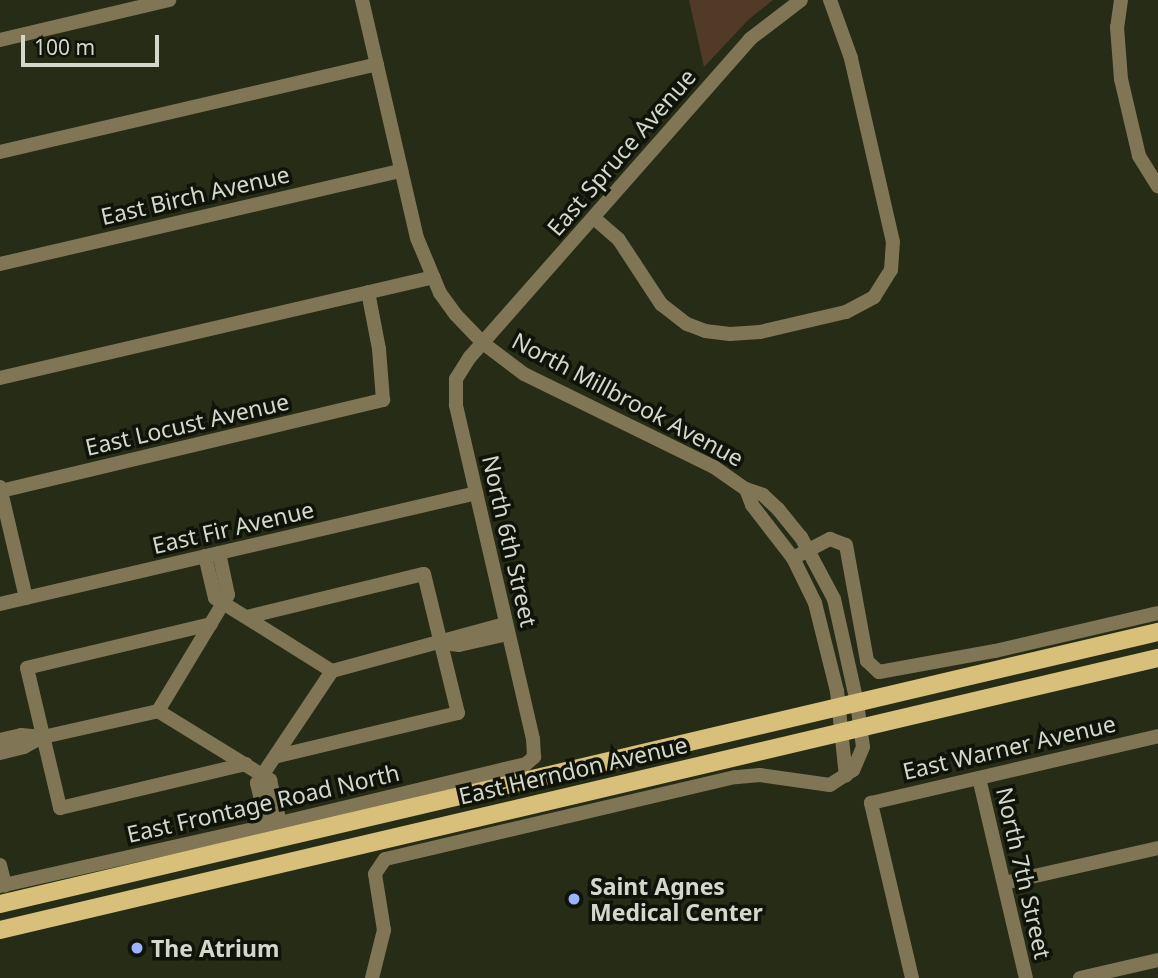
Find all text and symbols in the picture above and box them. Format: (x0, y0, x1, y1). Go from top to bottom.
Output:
scale bar (24, 21, 163, 65)
text: 100 m (34, 33, 95, 61)
street label: East Spruce Avenue (541, 63, 701, 241)
street label: East Birch Avenue (98, 160, 292, 230)
street label: North Millbrook Avenue (508, 326, 748, 472)
street label: East Locust Avenue (82, 387, 292, 461)
street label: North 6th Street (477, 453, 543, 629)
street label: East Fir Avenue (149, 495, 317, 559)
street label: East Warner Avenue (900, 709, 1118, 785)
street label: East Herndon Avenue (456, 730, 690, 810)
street label: East Frontage Road North (124, 758, 402, 848)
street label: North 7th Street (991, 785, 1057, 961)
place label: Saint Agnes Medical Center (590, 872, 763, 926)
marker: Saint Agnes Medical Center (564, 889, 584, 909)
place label: The Atrium (151, 934, 279, 962)
marker: The Atrium (129, 940, 145, 956)

